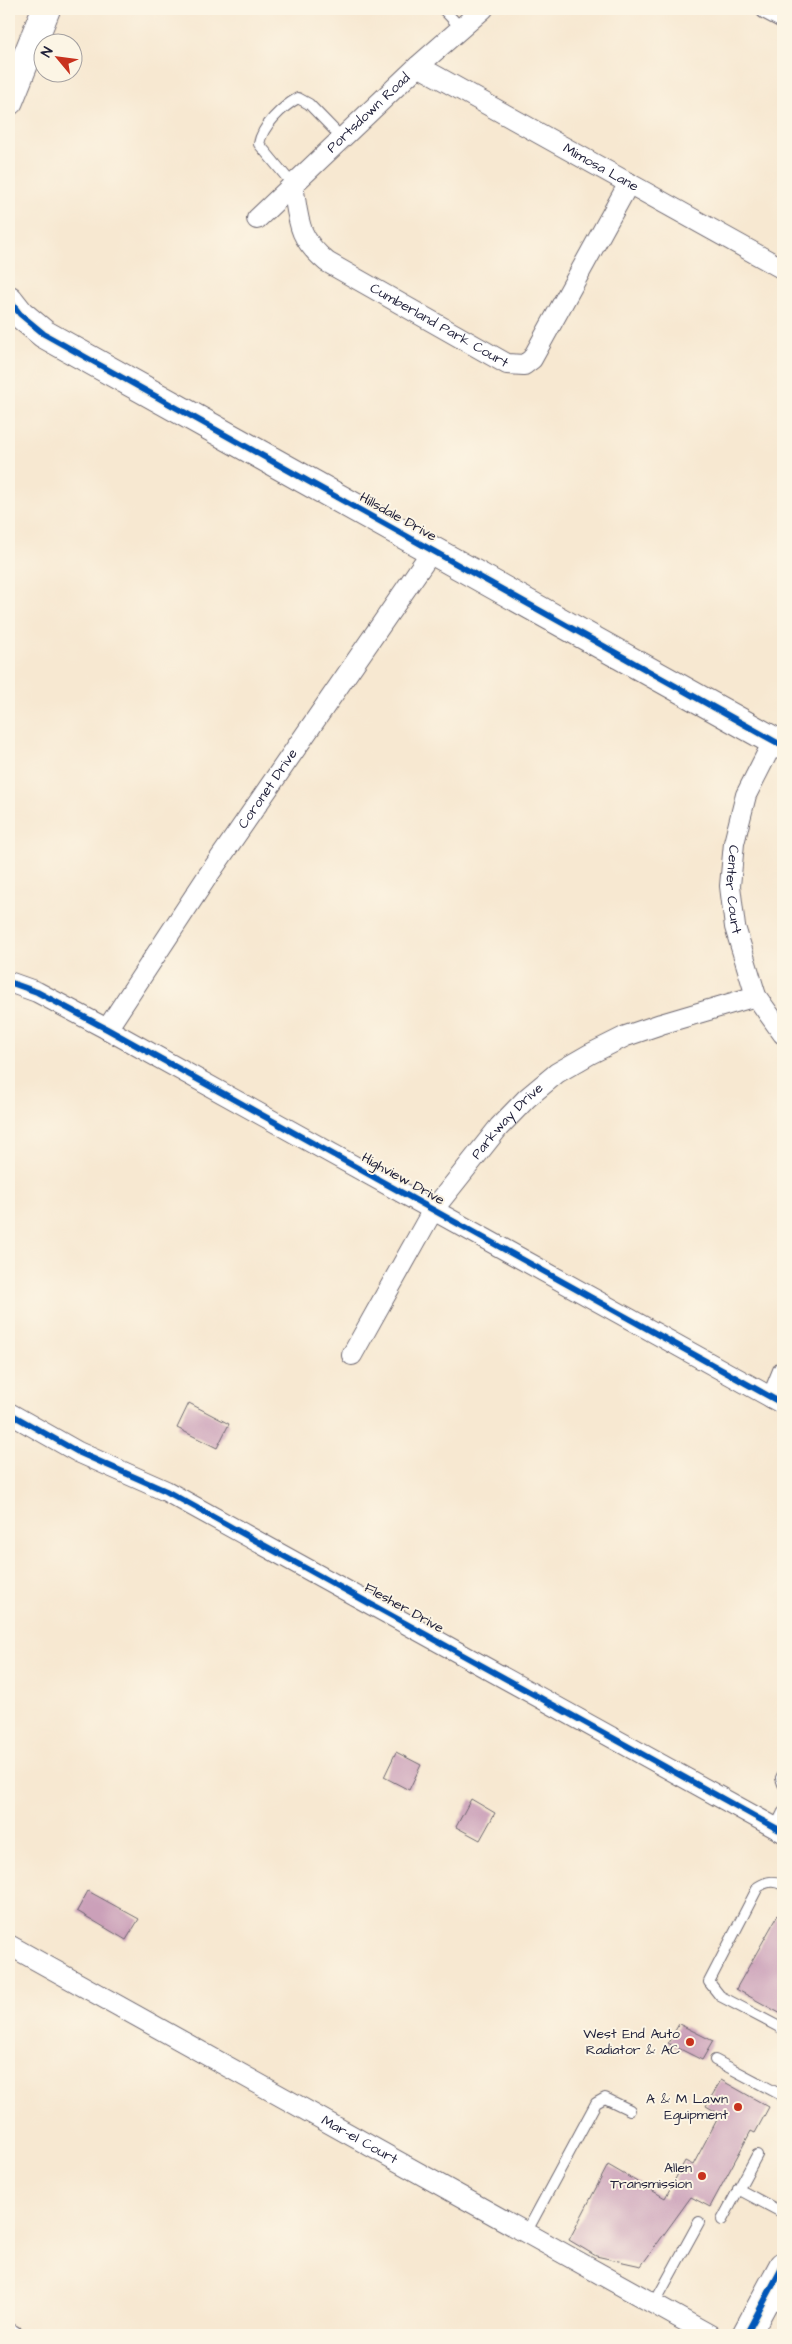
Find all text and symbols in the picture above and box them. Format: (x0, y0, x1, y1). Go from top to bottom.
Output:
north arrow (32, 32, 82, 82)
text: N (37, 43, 58, 61)
street label: Portsdown Road (322, 68, 415, 158)
street label: Mimosa Lane (559, 139, 642, 197)
street label: Cumberland Park Court (366, 278, 512, 373)
street label: Hillsdale Drive (356, 488, 441, 547)
street label: Coronet Drive (233, 745, 303, 833)
street label: Center Court (720, 844, 747, 937)
street label: Parkway Drive (467, 1078, 548, 1164)
street label: Highview Drive (358, 1148, 449, 1210)
street label: Flesher Drive (361, 1578, 448, 1638)
place label: West End Auto Radiator & AC (583, 2024, 680, 2060)
marker: West End Auto Radiator & AC (684, 2036, 696, 2048)
place label: A & M Lawn Eguipment (646, 2089, 728, 2125)
marker: A & M Lawn Eguipment (732, 2101, 744, 2113)
street label: Mar-el Court (318, 2111, 401, 2169)
place label: Allen Transmission (610, 2158, 692, 2194)
marker: Allen Transmission (696, 2170, 708, 2182)

